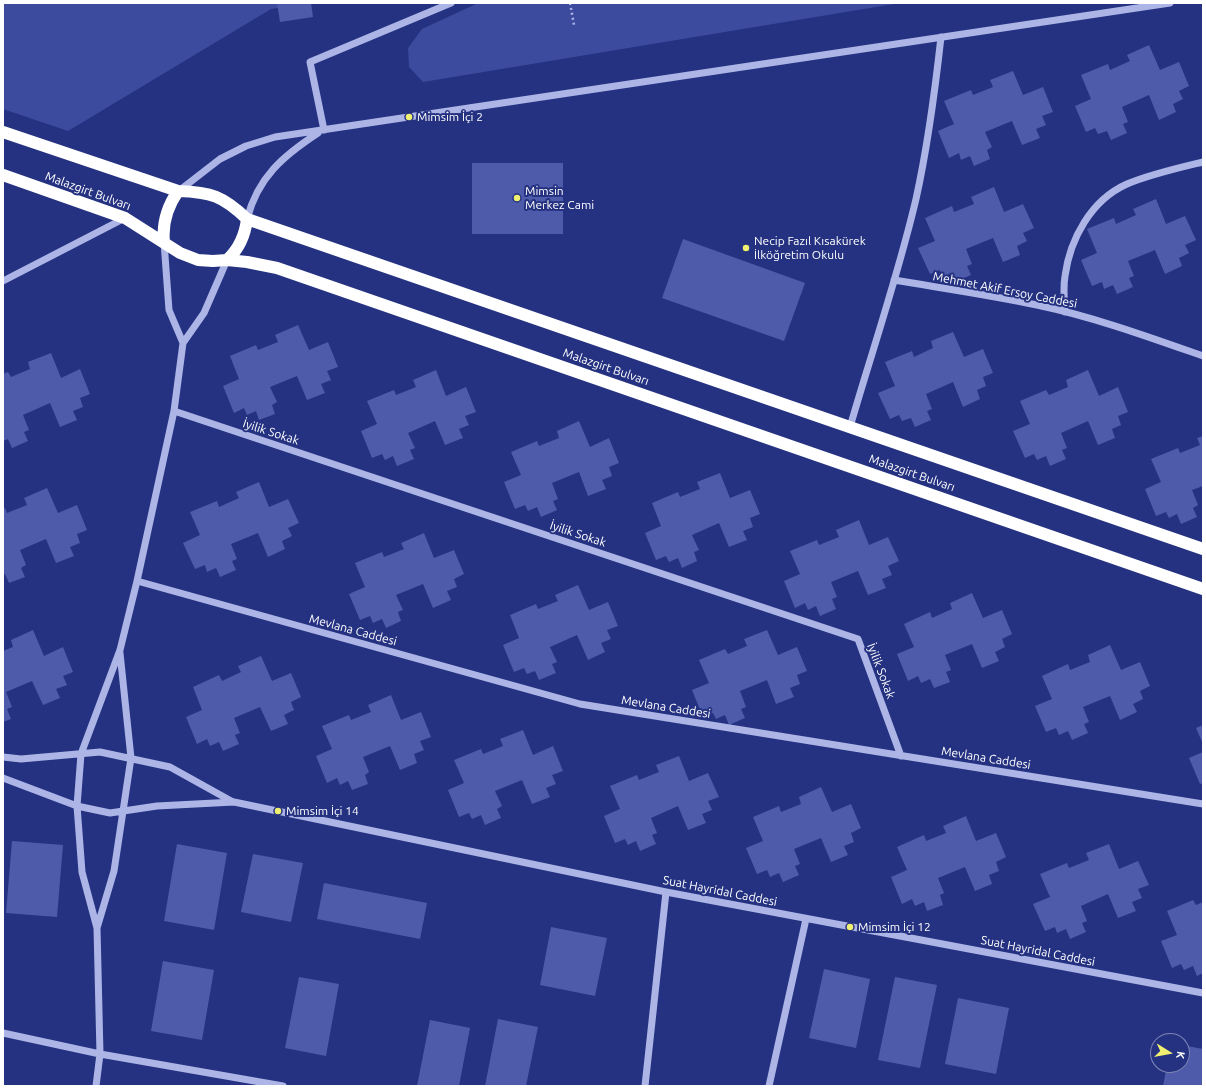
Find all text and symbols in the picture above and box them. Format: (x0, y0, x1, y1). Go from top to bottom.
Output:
place label: Mimsim İçi 2 (417, 110, 483, 124)
marker: Mimsim İçi 2 (404, 112, 414, 122)
street label: Malazgirt Bulvarı (43, 169, 133, 213)
place label: Mimsin Merkez Cami (525, 184, 594, 212)
marker: Mimsin Merkez Cami (512, 193, 522, 203)
place label: Necip Fazıl Kısakürek İlköğretim Okulu (754, 234, 866, 262)
marker: Necip Fazıl Kısakürek İlköğretim Okulu (741, 243, 751, 253)
street label: Mehmet Akif Ersoy Caddesi (932, 269, 1078, 311)
street label: Malazgirt Bulvarı (561, 346, 651, 388)
street label: İyilik Sokak (241, 416, 301, 448)
street label: Malazgirt Bulvarı (867, 452, 957, 494)
street label: İyilik Sokak (548, 518, 608, 550)
street label: Mevlana Caddesi (308, 611, 398, 649)
street label: İyilik Sokak (864, 641, 898, 701)
street label: Mevlana Caddesi (620, 693, 712, 721)
street label: Mevlana Caddesi (940, 744, 1032, 772)
place label: Mimsim İçi 14 (286, 804, 359, 818)
marker: Mimsim İçi 14 (273, 806, 283, 816)
street label: Suat Hayridal Caddesi (662, 873, 778, 909)
place label: Mimsim İçi 12 (858, 920, 931, 934)
marker: Mimsim İçi 12 (845, 922, 855, 932)
street label: Suat Hayridal Caddesi (980, 933, 1096, 969)
north arrow (1150, 1033, 1190, 1073)
text: K (1174, 1050, 1187, 1060)

